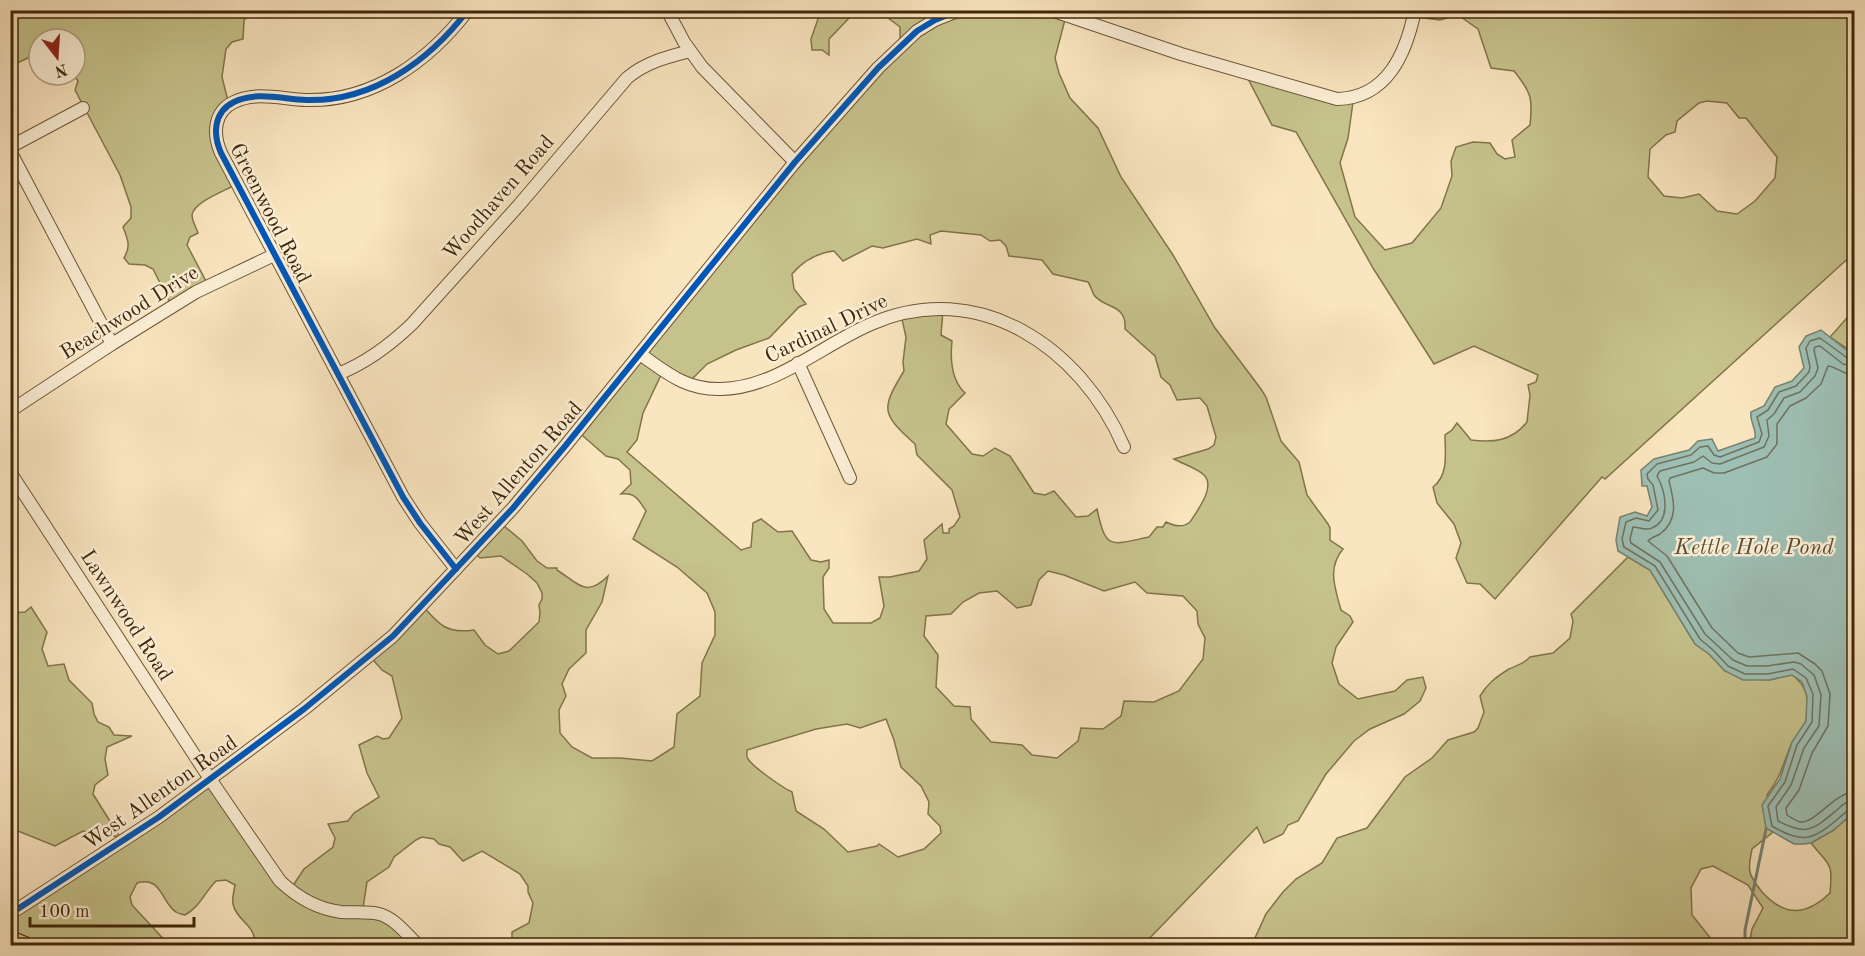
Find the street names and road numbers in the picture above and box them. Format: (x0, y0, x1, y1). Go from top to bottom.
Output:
street label: Woodhaven Road (440, 132, 559, 264)
street label: Greenwood Road (225, 140, 314, 287)
street label: Beachwood Drive (57, 262, 203, 364)
street label: Cardinal Drive (762, 291, 891, 368)
street label: West Allenton Road (451, 398, 587, 550)
street label: Lawnwood Road (76, 547, 176, 685)
street label: West Allenton Road (80, 732, 242, 854)

